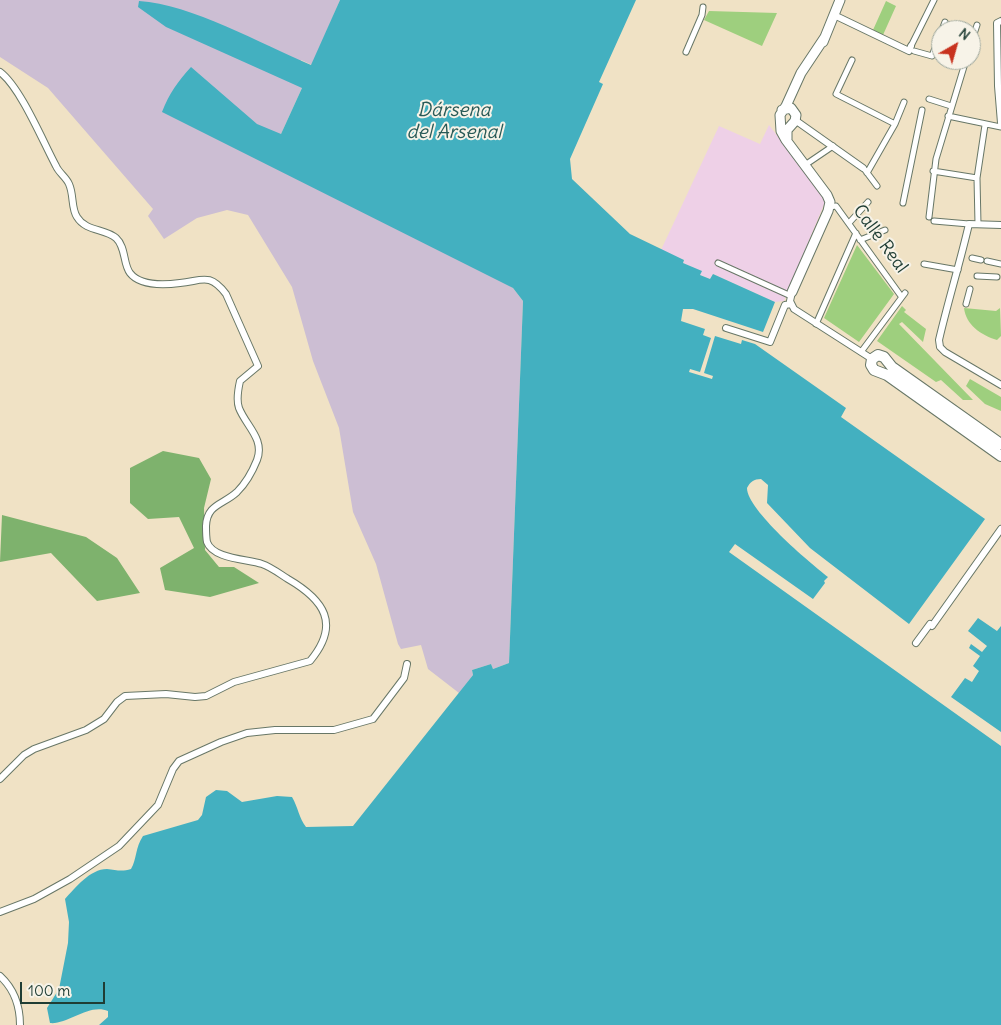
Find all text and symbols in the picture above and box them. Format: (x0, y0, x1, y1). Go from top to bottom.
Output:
north arrow (931, 20, 981, 70)
text: N (955, 24, 974, 44)
water label: Dársena del Arsenal (406, 100, 502, 144)
street label: Calle Real (848, 201, 912, 277)
scale bar (22, 972, 108, 1004)
text: 100 m (28, 981, 70, 1000)

